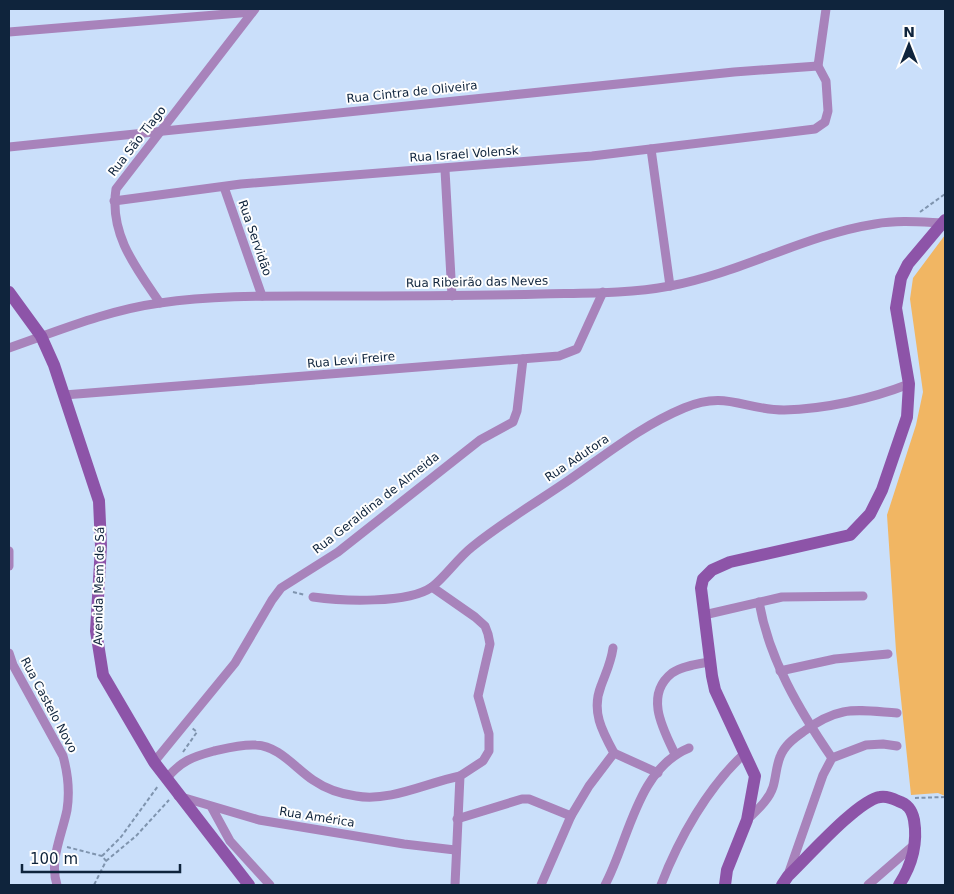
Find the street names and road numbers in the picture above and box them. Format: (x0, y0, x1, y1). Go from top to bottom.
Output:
street label: Rua Cintra de Oliveira (346, 78, 478, 106)
street label: Rua São Tiago (105, 103, 169, 179)
street label: Rua Israel Volensk (409, 143, 519, 165)
street label: Rua Servidão (235, 198, 275, 278)
street label: Rua Ribeirão das Neves (406, 274, 548, 290)
street label: Rua Levi Freire (306, 349, 396, 371)
street label: Rua Adutora (542, 431, 612, 485)
street label: Rua Geraldina de Almeida (310, 449, 442, 557)
street label: Avenida Mem de Sá (91, 527, 107, 645)
street label: Rua Castelo Novo (18, 655, 80, 755)
street label: Rua América (278, 804, 356, 830)

